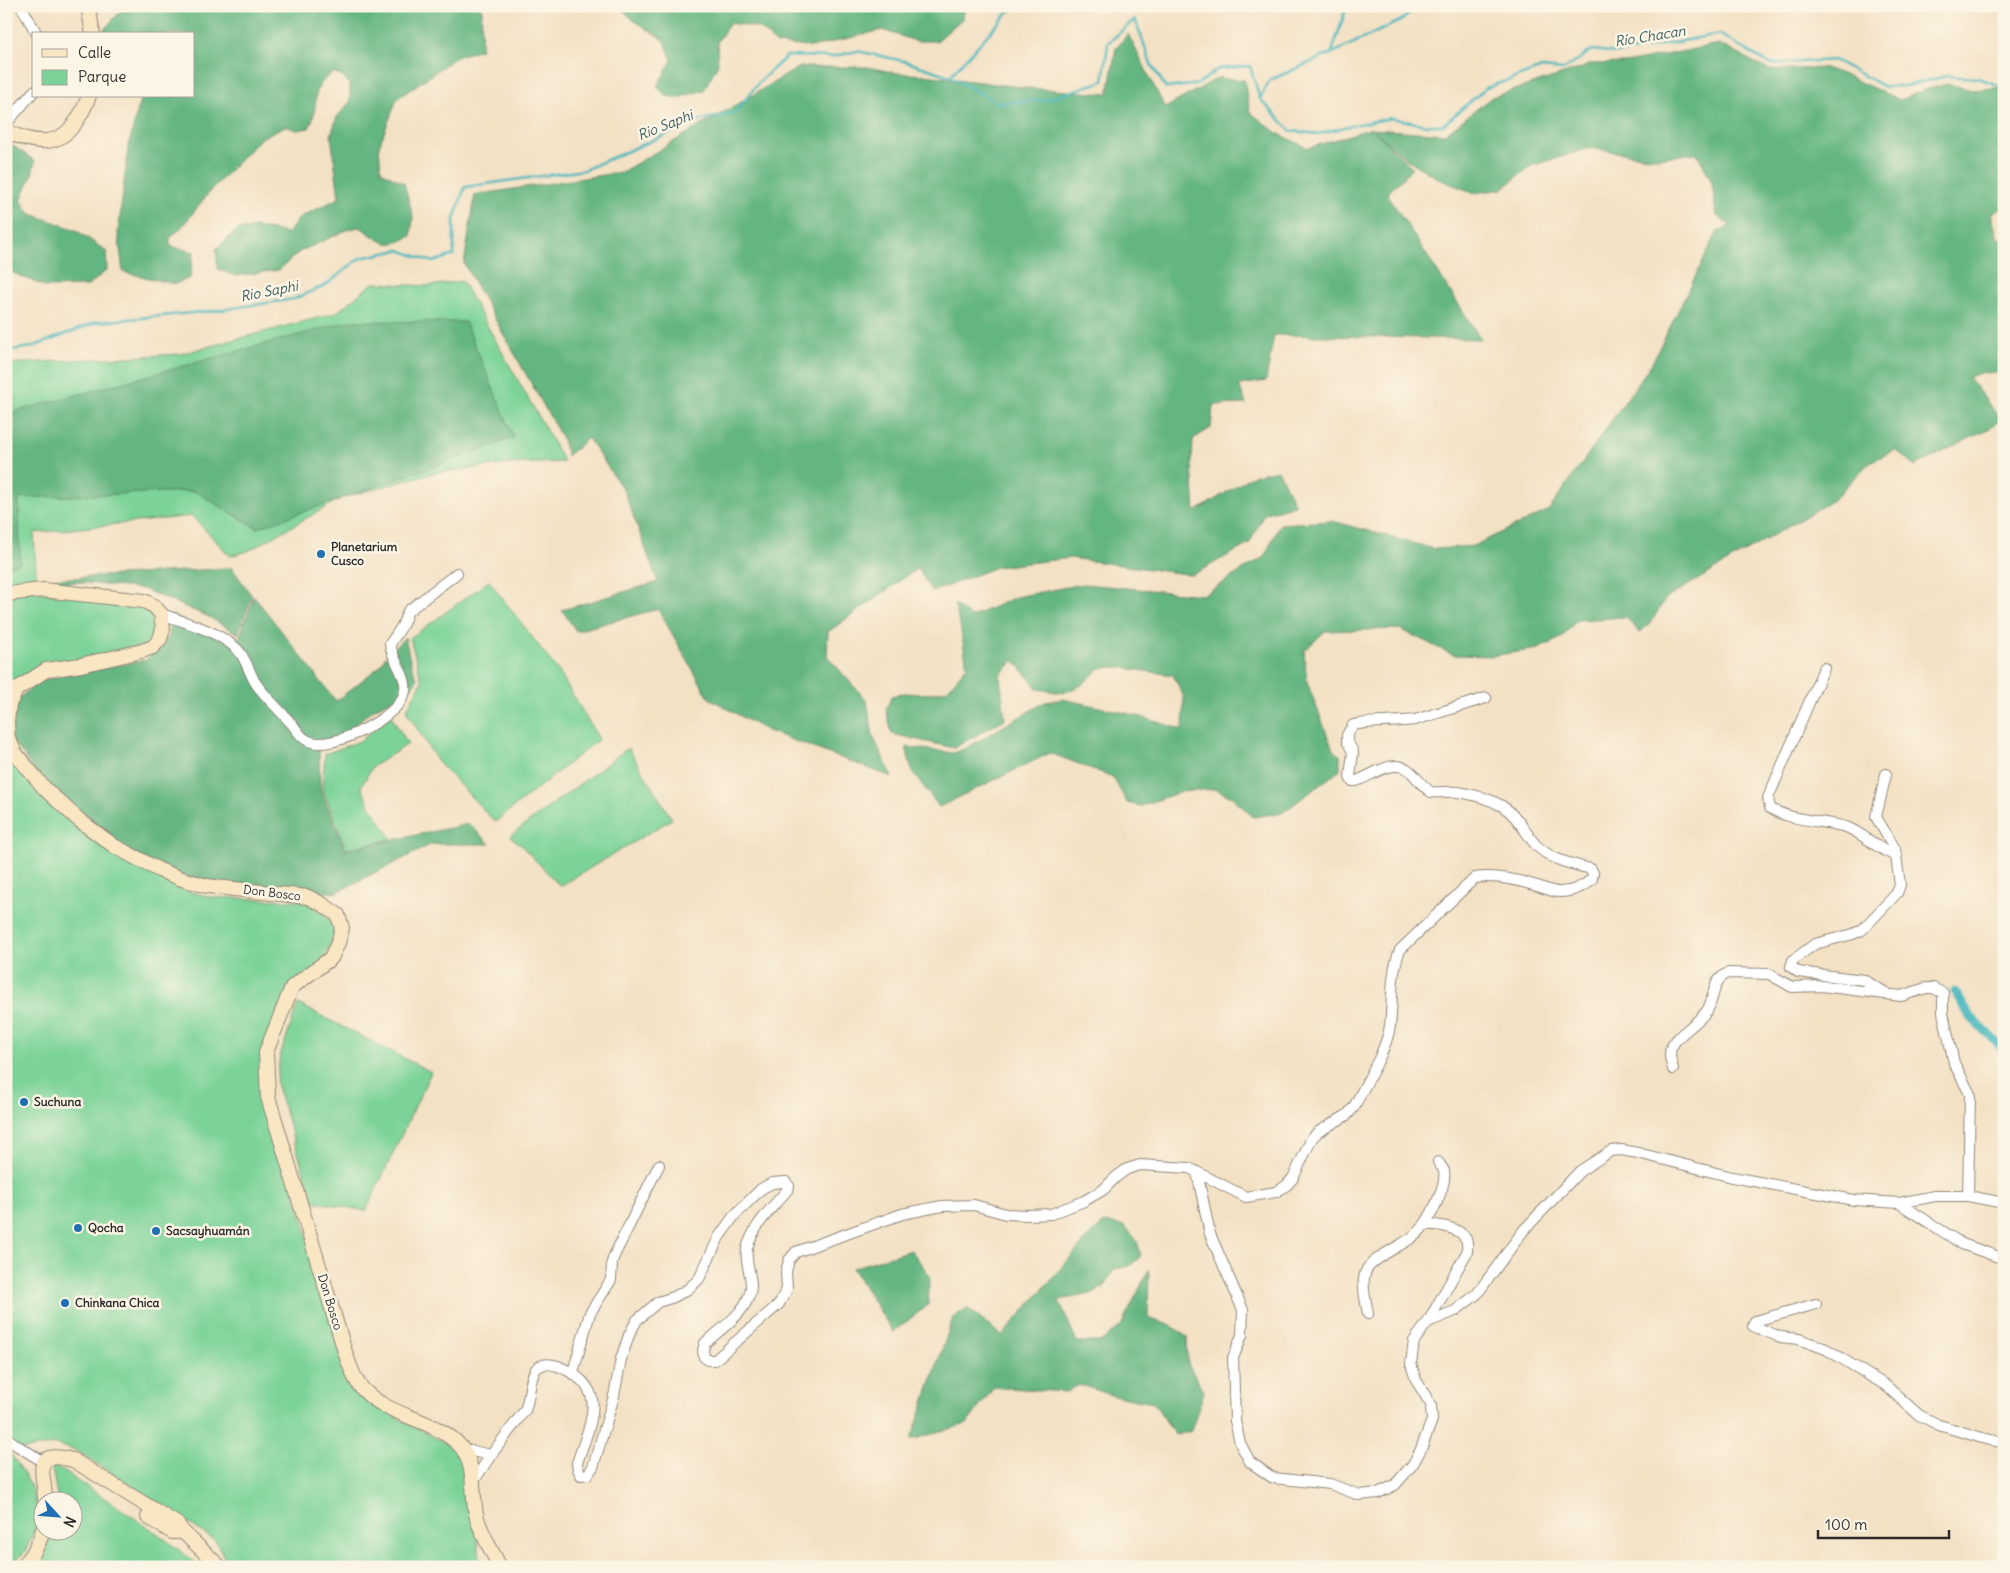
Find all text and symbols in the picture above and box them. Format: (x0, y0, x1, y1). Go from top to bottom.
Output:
water label: Río Chacan (1613, 21, 1688, 50)
legend (32, 32, 195, 98)
text: Calle (78, 43, 111, 62)
text: Parque (78, 67, 126, 86)
water label: Rio Saphi (635, 105, 697, 144)
water label: Rio Saphi (239, 276, 301, 305)
place label: Planetarium Cusco (331, 539, 398, 568)
marker: Planetarium Cusco (315, 548, 327, 560)
street label: Don Bosco (242, 882, 302, 904)
place label: Suchuna (34, 1094, 82, 1109)
marker: Suchuna (18, 1096, 30, 1108)
place label: Qocha (88, 1220, 124, 1235)
marker: Qocha (72, 1222, 84, 1234)
place label: Sacsayhuamán (166, 1223, 250, 1239)
marker: Sacsayhuamán (150, 1225, 162, 1237)
street label: Don Bosco (315, 1272, 346, 1332)
place label: Chinkana Chica (75, 1295, 160, 1310)
marker: Chinkana Chica (59, 1297, 71, 1309)
north arrow (32, 1490, 82, 1540)
scale bar (1818, 1508, 1949, 1540)
text: N (59, 1513, 80, 1530)
text: 100 m (1825, 1515, 1867, 1534)

